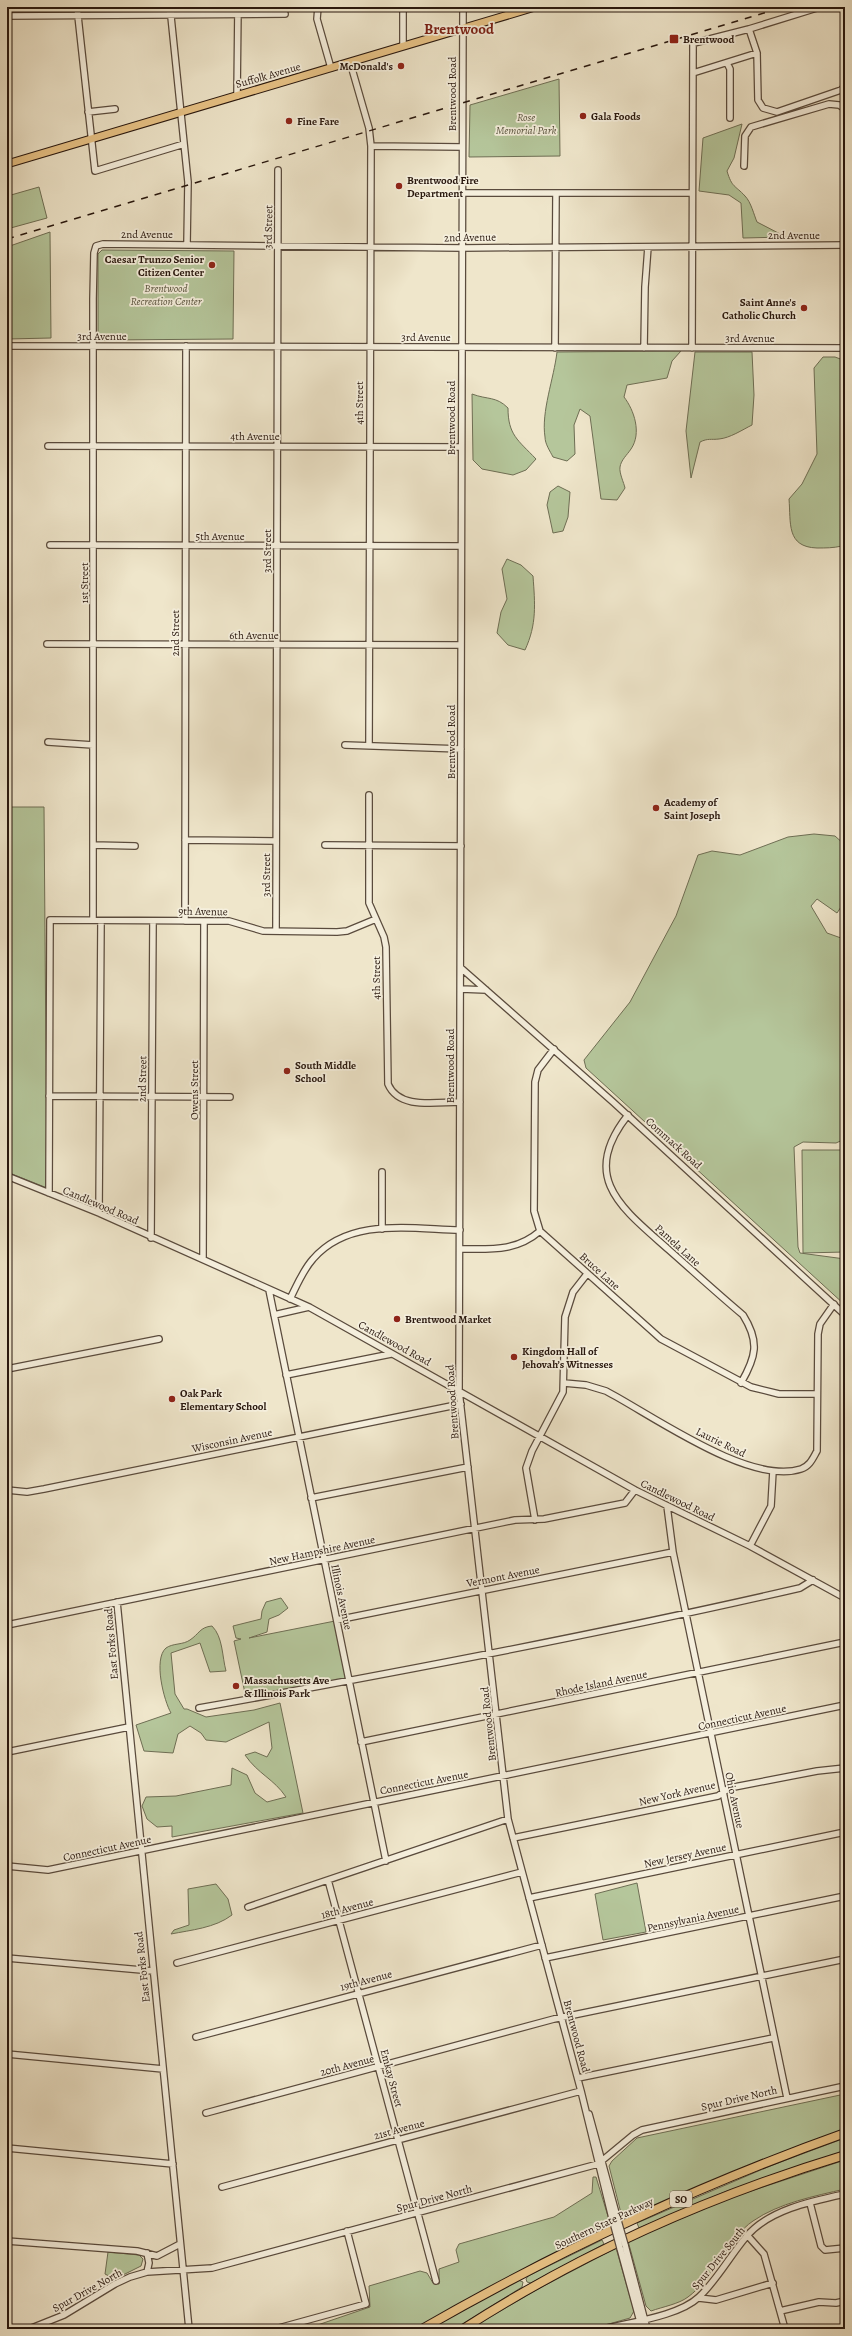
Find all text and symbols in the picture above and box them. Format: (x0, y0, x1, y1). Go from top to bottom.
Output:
district label: Brentwood (424, 19, 495, 39)
place label: Brentwood (683, 32, 734, 47)
marker: Brentwood (668, 33, 680, 45)
street label: Brentwood Road (445, 57, 460, 131)
street label: Suffolk Avenue (234, 59, 303, 92)
place label: McDonald's (339, 59, 394, 74)
marker: McDonald's (396, 61, 406, 71)
place label: Gala Foods (591, 109, 641, 124)
park label: Rose Memorial Park (496, 110, 556, 138)
marker: Gala Foods (578, 111, 588, 121)
place label: Fine Fare (297, 114, 339, 129)
marker: Fine Fare (284, 116, 294, 126)
place label: Brentwood Fire Department (407, 173, 479, 201)
marker: Brentwood Fire Department (394, 181, 404, 191)
street label: 3rd Street (261, 205, 276, 249)
street label: 2nd Avenue (121, 227, 173, 242)
street label: 2nd Avenue (768, 228, 820, 243)
street label: 2nd Avenue (444, 230, 496, 245)
place label: Caesar Trunzo Senior Citizen Center (105, 252, 204, 280)
marker: Caesar Trunzo Senior Citizen Center (207, 260, 217, 270)
park label: Brentwood Recreation Center (131, 281, 203, 309)
place label: Saint Anne's Catholic Church (722, 295, 797, 323)
marker: Saint Anne's Catholic Church (799, 303, 809, 313)
street label: 3rd Avenue (77, 329, 127, 344)
street label: 3rd Avenue (401, 330, 451, 345)
street label: 3rd Avenue (725, 331, 775, 346)
street label: 4th Street (352, 381, 367, 425)
street label: Brentwood Road (444, 381, 459, 455)
street label: 4th Avenue (230, 429, 280, 444)
street label: 5th Avenue (195, 529, 245, 544)
street label: 3rd Street (260, 529, 275, 573)
street label: 1st Street (77, 562, 92, 604)
street label: 2nd Street (168, 609, 183, 656)
street label: 6th Avenue (229, 628, 279, 643)
street label: Brentwood Road (444, 705, 459, 779)
place label: Academy of Saint Joseph (663, 795, 720, 823)
marker: Academy of Saint Joseph (651, 803, 661, 813)
street label: 3rd Street (259, 853, 274, 897)
street label: 9th Avenue (178, 904, 228, 919)
street label: 4th Street (369, 956, 384, 1000)
street label: Brentwood Road (443, 1029, 458, 1103)
street label: 2nd Street (135, 1055, 150, 1102)
place label: South Middle School (295, 1058, 356, 1086)
street label: Owens Street (187, 1060, 202, 1120)
marker: South Middle School (282, 1066, 292, 1076)
street label: Commack Road (642, 1114, 705, 1173)
street label: Candlewood Road (61, 1183, 141, 1228)
street label: Pamela Lane (652, 1221, 704, 1270)
street label: Bruce Lane (576, 1249, 623, 1294)
place label: Brentwood Market (405, 1312, 492, 1327)
marker: Brentwood Market (392, 1314, 402, 1324)
street label: Candlewood Road (356, 1317, 434, 1370)
place label: Kingdom Hall of Jehovah’s Witnesses (522, 1344, 613, 1372)
marker: Kingdom Hall of Jehovah’s Witnesses (509, 1352, 519, 1362)
street label: Brentwood Road (442, 1364, 463, 1440)
place label: Oak Park Elementary School (180, 1386, 266, 1414)
marker: Oak Park Elementary School (167, 1394, 177, 1404)
street label: Laurie Road (693, 1424, 748, 1461)
street label: Wisconsin Avenue (190, 1425, 274, 1457)
street label: Candlewood Road (638, 1476, 718, 1525)
street label: New Hampshire Avenue (268, 1532, 377, 1569)
street label: Vermont Avenue (464, 1562, 541, 1591)
street label: Illinois Avenue (327, 1563, 356, 1631)
street label: East Forks Road (101, 1608, 122, 1680)
street label: Rhode Island Avenue (554, 1666, 649, 1701)
place label: Massachusetts Ave & Illinois Park (244, 1673, 329, 1701)
marker: Massachusetts Ave & Illinois Park (231, 1681, 241, 1691)
street label: Brentwood Road (477, 1686, 500, 1762)
street label: Connecticut Avenue (697, 1701, 788, 1734)
street label: Connecticut Avenue (379, 1767, 470, 1798)
street label: Ohio Avenue (721, 1771, 748, 1830)
street label: New York Avenue (637, 1777, 717, 1810)
street label: Connecticut Avenue (62, 1832, 153, 1865)
street label: New Jersey Avenue (642, 1839, 728, 1872)
street label: 18th Avenue (319, 1894, 375, 1923)
street label: Pennsylvania Avenue (646, 1901, 741, 1936)
street label: East Forks Road (131, 1931, 154, 2003)
street label: 19th Avenue (338, 1966, 394, 1995)
street label: Brentwood Road (560, 1998, 593, 2074)
street label: Emkay Street (377, 2047, 407, 2109)
street label: 20th Avenue (318, 2051, 376, 2080)
street label: Spur Drive North (700, 2082, 779, 2115)
street label: 21st Avenue (372, 2115, 426, 2143)
street label: Spur Drive North (395, 2181, 474, 2216)
road number: SO (670, 2191, 692, 2207)
street label: Southern State Parkway (552, 2194, 656, 2253)
street label: Spur Drive South (688, 2223, 749, 2293)
street label: Spur Drive North (50, 2265, 125, 2316)

